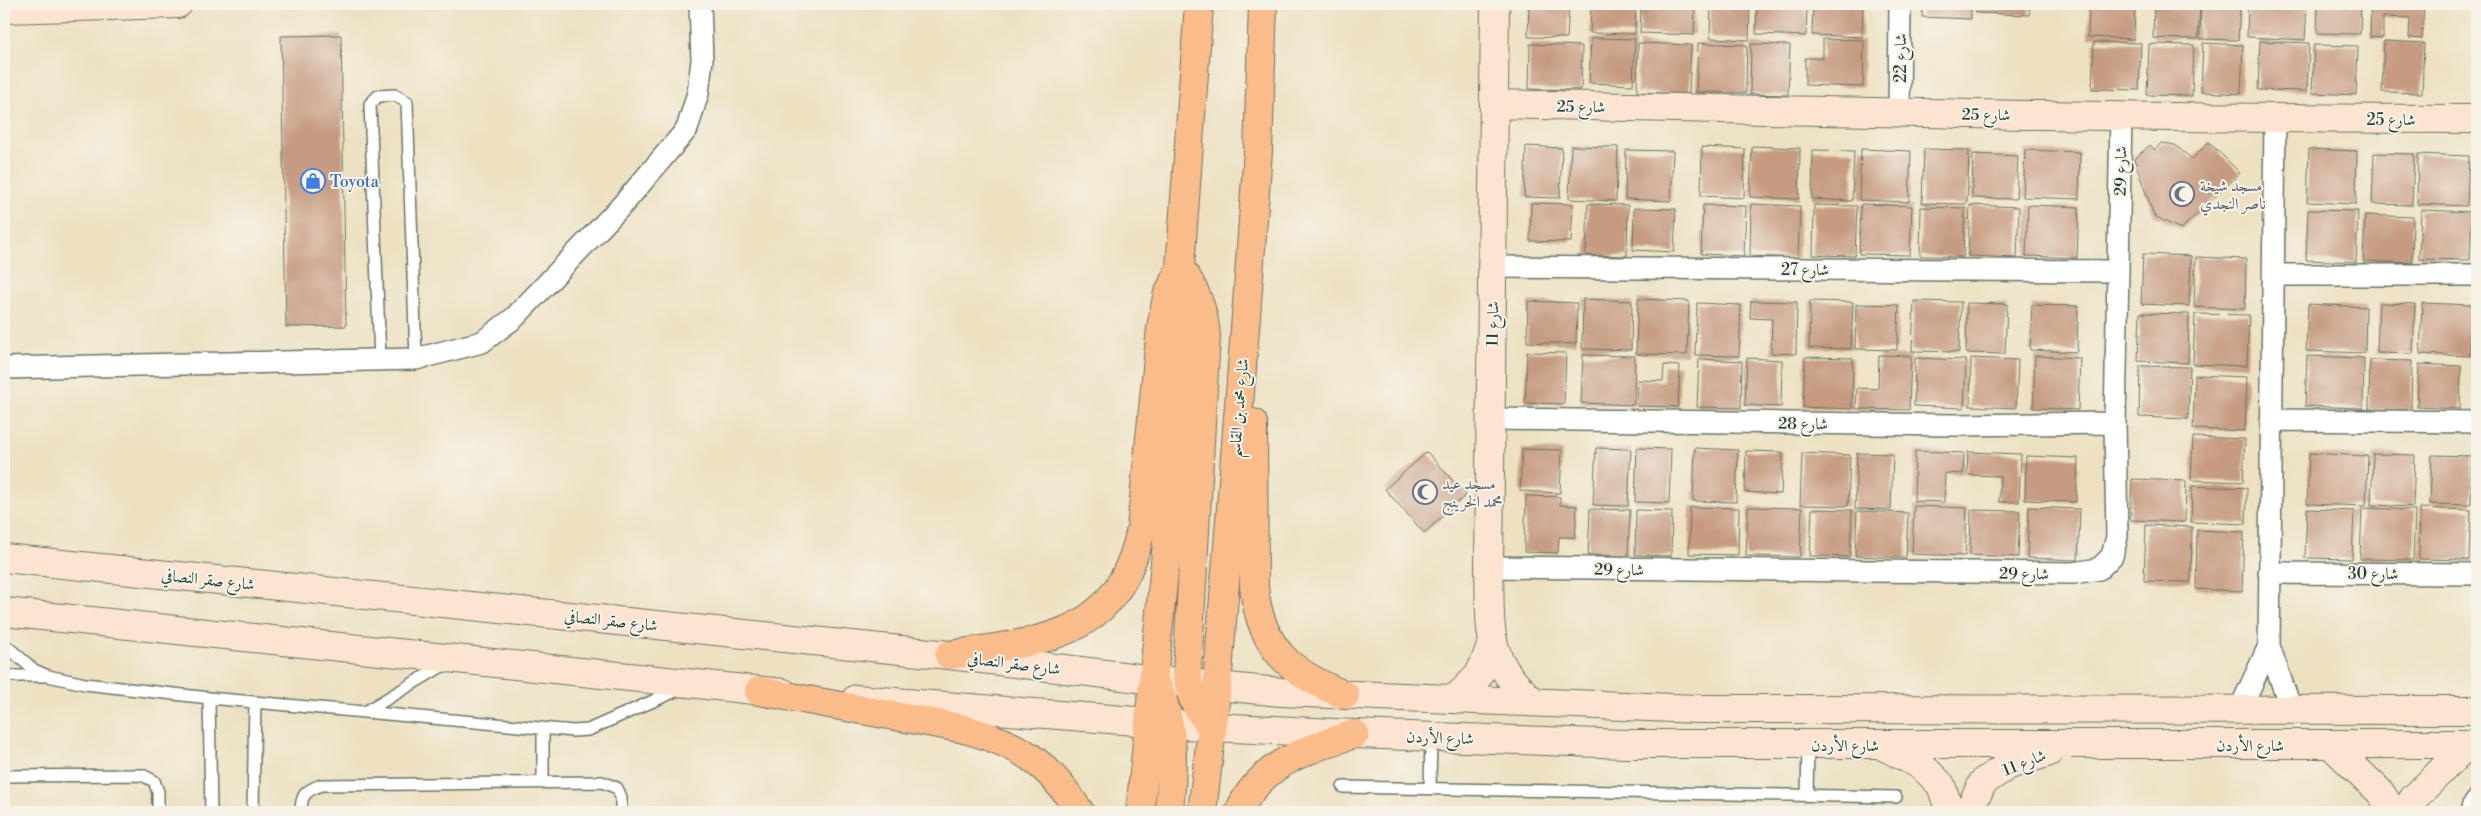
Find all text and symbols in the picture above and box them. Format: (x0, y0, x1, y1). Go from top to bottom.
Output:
street label: شارع 22 (1891, 33, 1914, 83)
street label: شارع 25 (1556, 97, 1606, 120)
street label: شارع 25 (1961, 105, 2011, 128)
street label: شارع 25 (2366, 110, 2416, 133)
street label: شارع 29 (2111, 146, 2134, 196)
shop icon: Toyota (300, 168, 326, 194)
place label: Toyota (330, 172, 380, 192)
place label: مسجد شيخة ناصر النجدي (2200, 176, 2266, 216)
mosque icon: مسجد شيخة ناصر النجدي (2169, 181, 2195, 207)
street label: شارع 27 (1781, 260, 1829, 283)
street label: شارع 11 (1483, 301, 1506, 347)
street label: شارع محمد بن القاسم (1225, 358, 1259, 459)
street label: شارع 28 (1778, 414, 1828, 437)
place label: مسجد عيد محمد الخرينج (1442, 474, 1503, 516)
mosque icon: مسجد عيد محمد الخرينج (1412, 479, 1438, 505)
street label: شارع 29 (1594, 560, 1644, 583)
street label: شارع 29 (1999, 564, 2049, 587)
street label: شارع 30 (2348, 564, 2398, 587)
street label: شارع صقر النصافي (160, 565, 256, 598)
street label: شارع صقر النصافي (563, 606, 659, 639)
street label: شارع صقر النصافي (966, 648, 1062, 683)
street label: شارع الأردن (1406, 725, 1474, 752)
street label: شارع الأردن (1811, 734, 1879, 759)
street label: شارع الأردن (2216, 734, 2284, 759)
street label: شارع 11 (2000, 745, 2050, 783)

